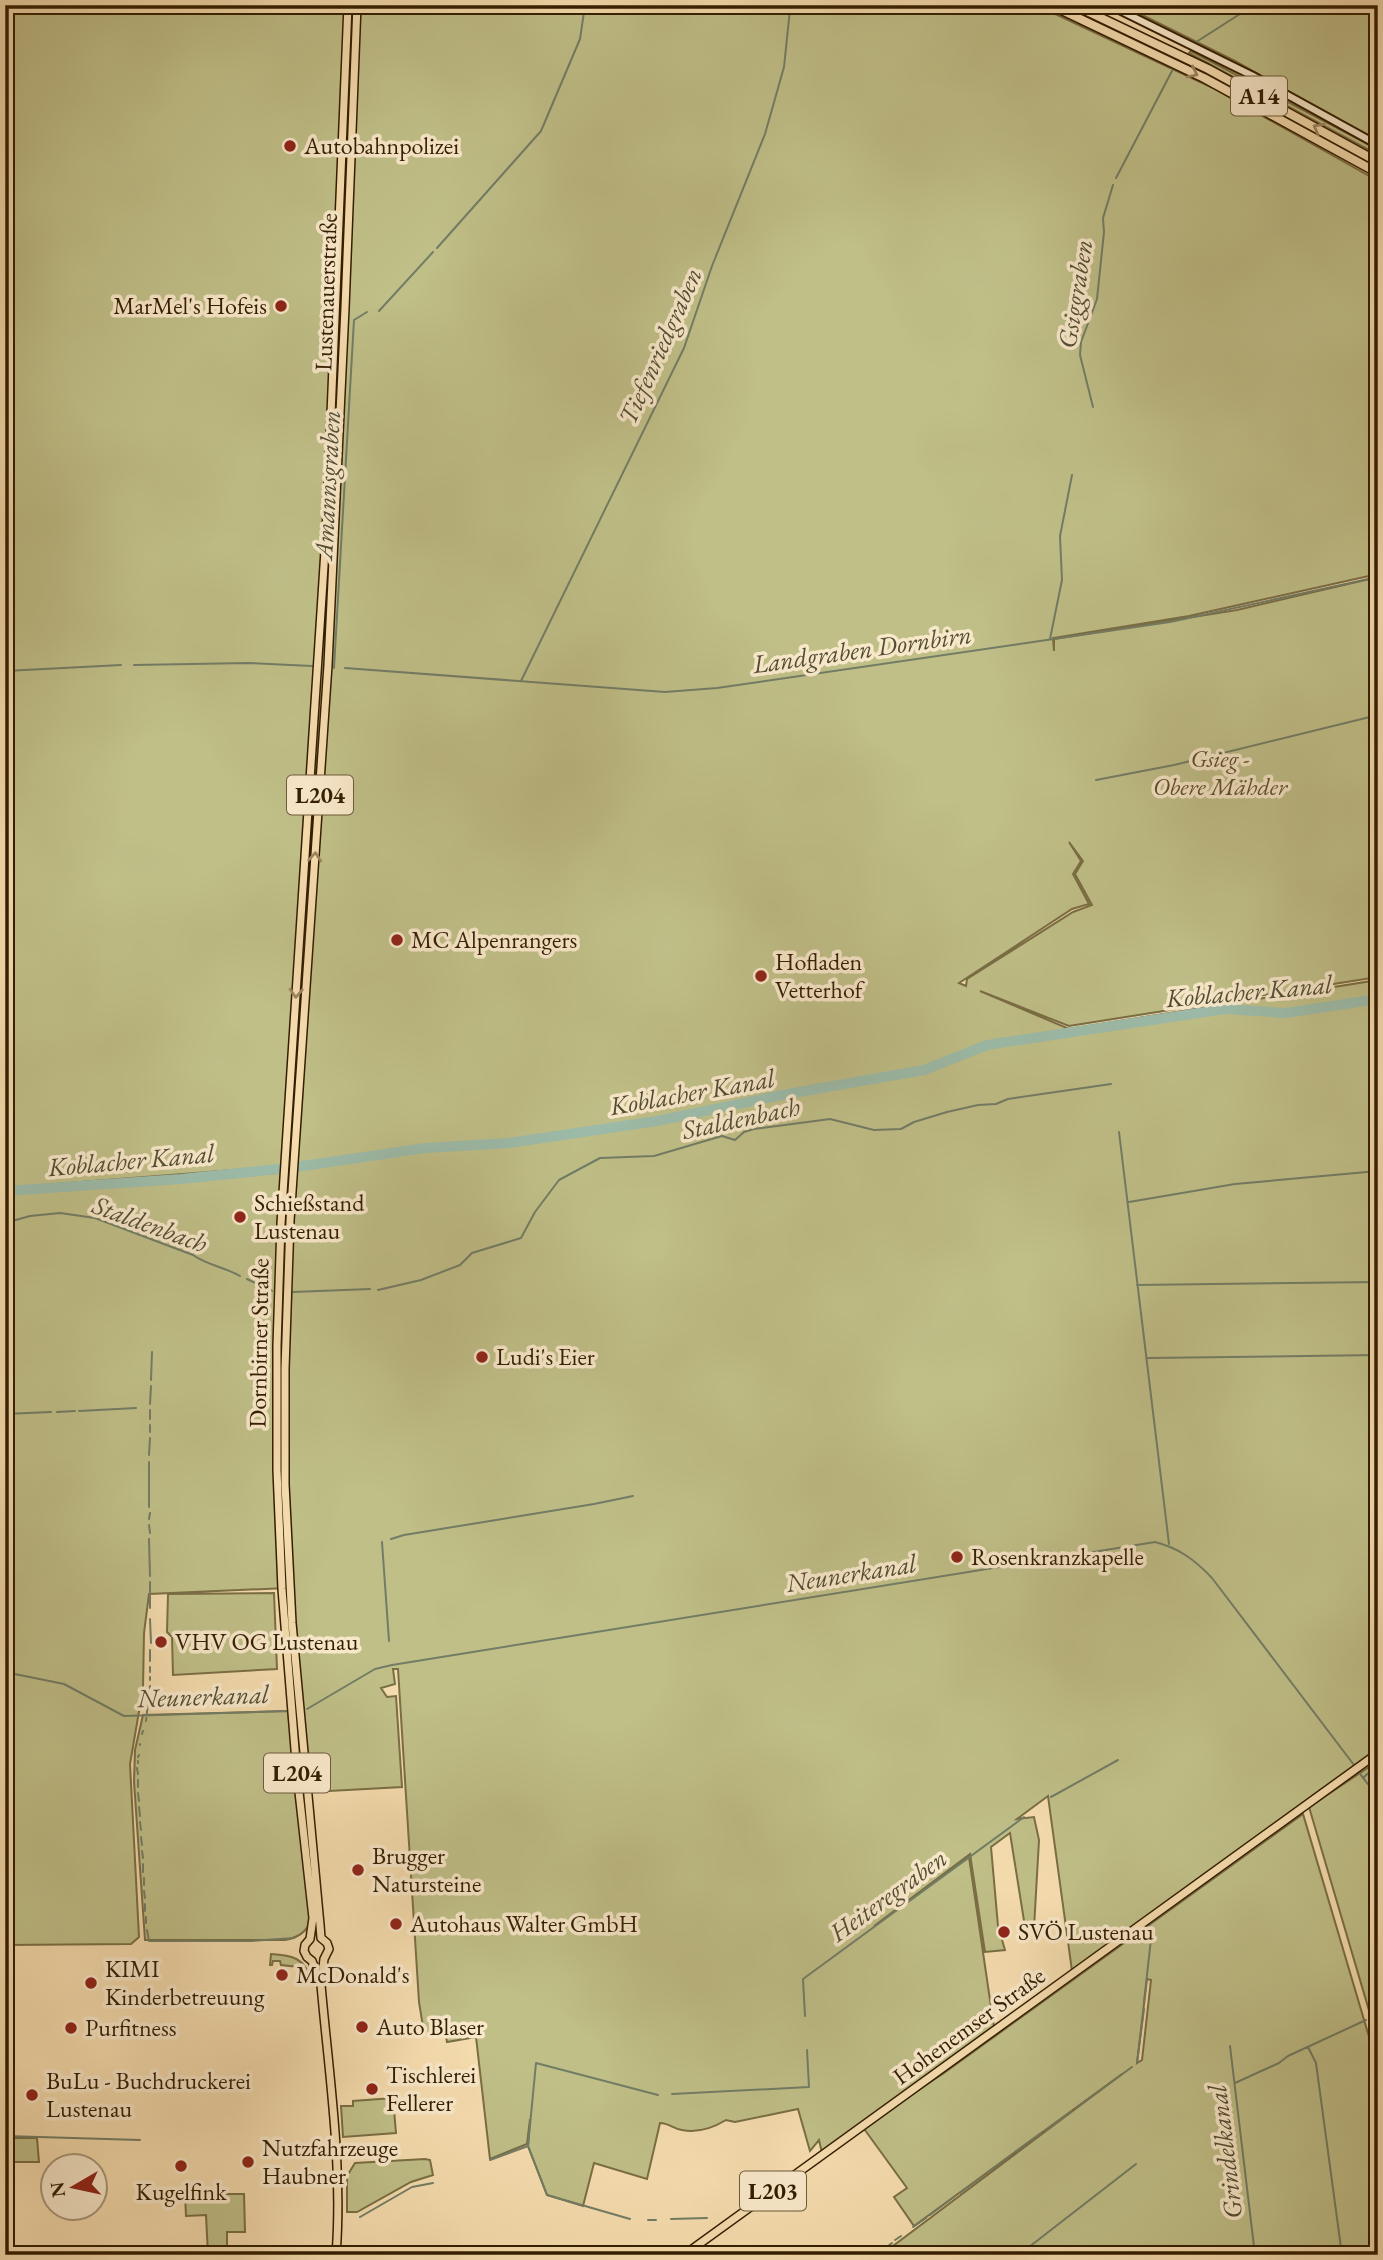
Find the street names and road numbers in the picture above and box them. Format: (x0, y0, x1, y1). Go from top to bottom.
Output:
road number: A14 (1231, 76, 1287, 116)
street label: Lustenauerstraße (307, 213, 344, 371)
road number: L204 (287, 776, 353, 814)
street label: Dornbirner Straße (242, 1258, 275, 1428)
road number: L204 (264, 1754, 330, 1792)
street label: Hohenemser Straße (886, 1960, 1051, 2091)
road number: L203 (740, 2172, 806, 2210)

